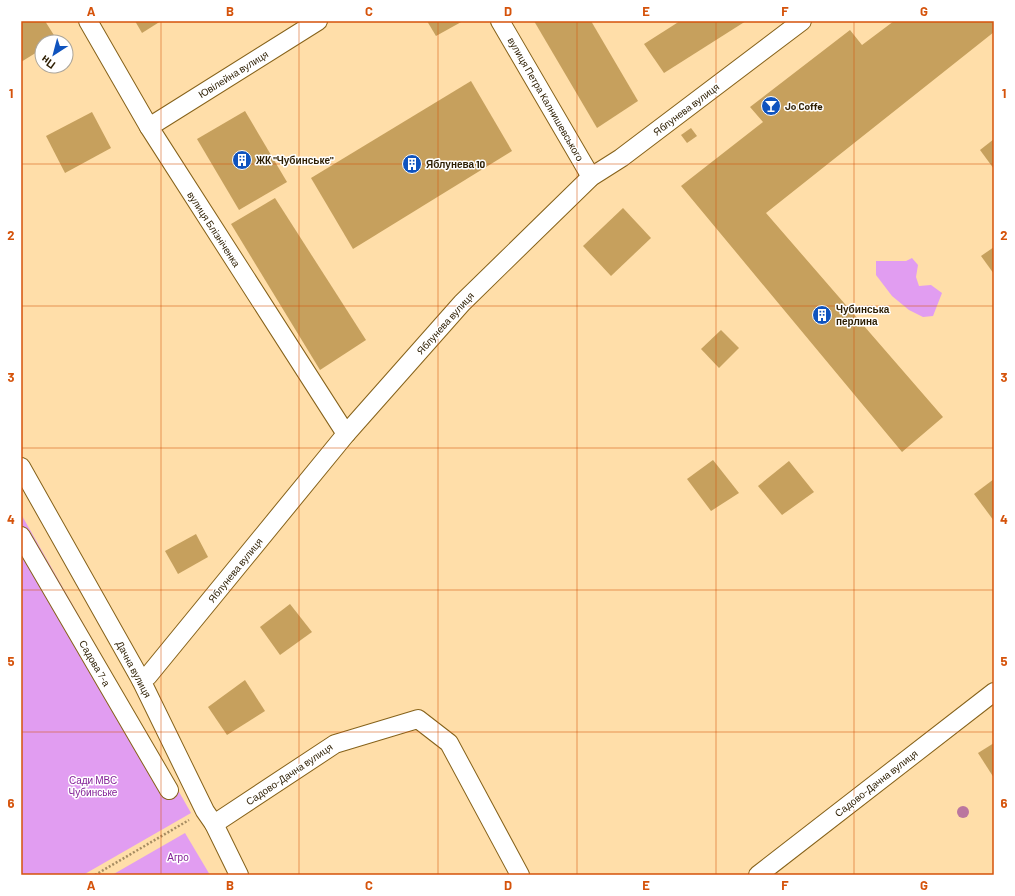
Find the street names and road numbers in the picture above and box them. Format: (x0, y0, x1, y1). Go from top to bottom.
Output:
street label: вулиця Петра Калнишевського (506, 35, 587, 163)
street label: Ювілейна вулиця (196, 48, 270, 100)
street label: Яблунева вулиця (651, 80, 721, 138)
street label: вулиця Блізніченка (185, 189, 243, 269)
street label: Яблунева вулиця (414, 289, 476, 357)
street label: Яблунева вулиця (205, 535, 265, 605)
street label: Садова 7-а (77, 638, 113, 689)
street label: Дачна вулиця (114, 638, 154, 700)
street label: Садово-Дачна вулиця (243, 741, 335, 807)
street label: Садово-Дачна вулиця (832, 747, 920, 819)

